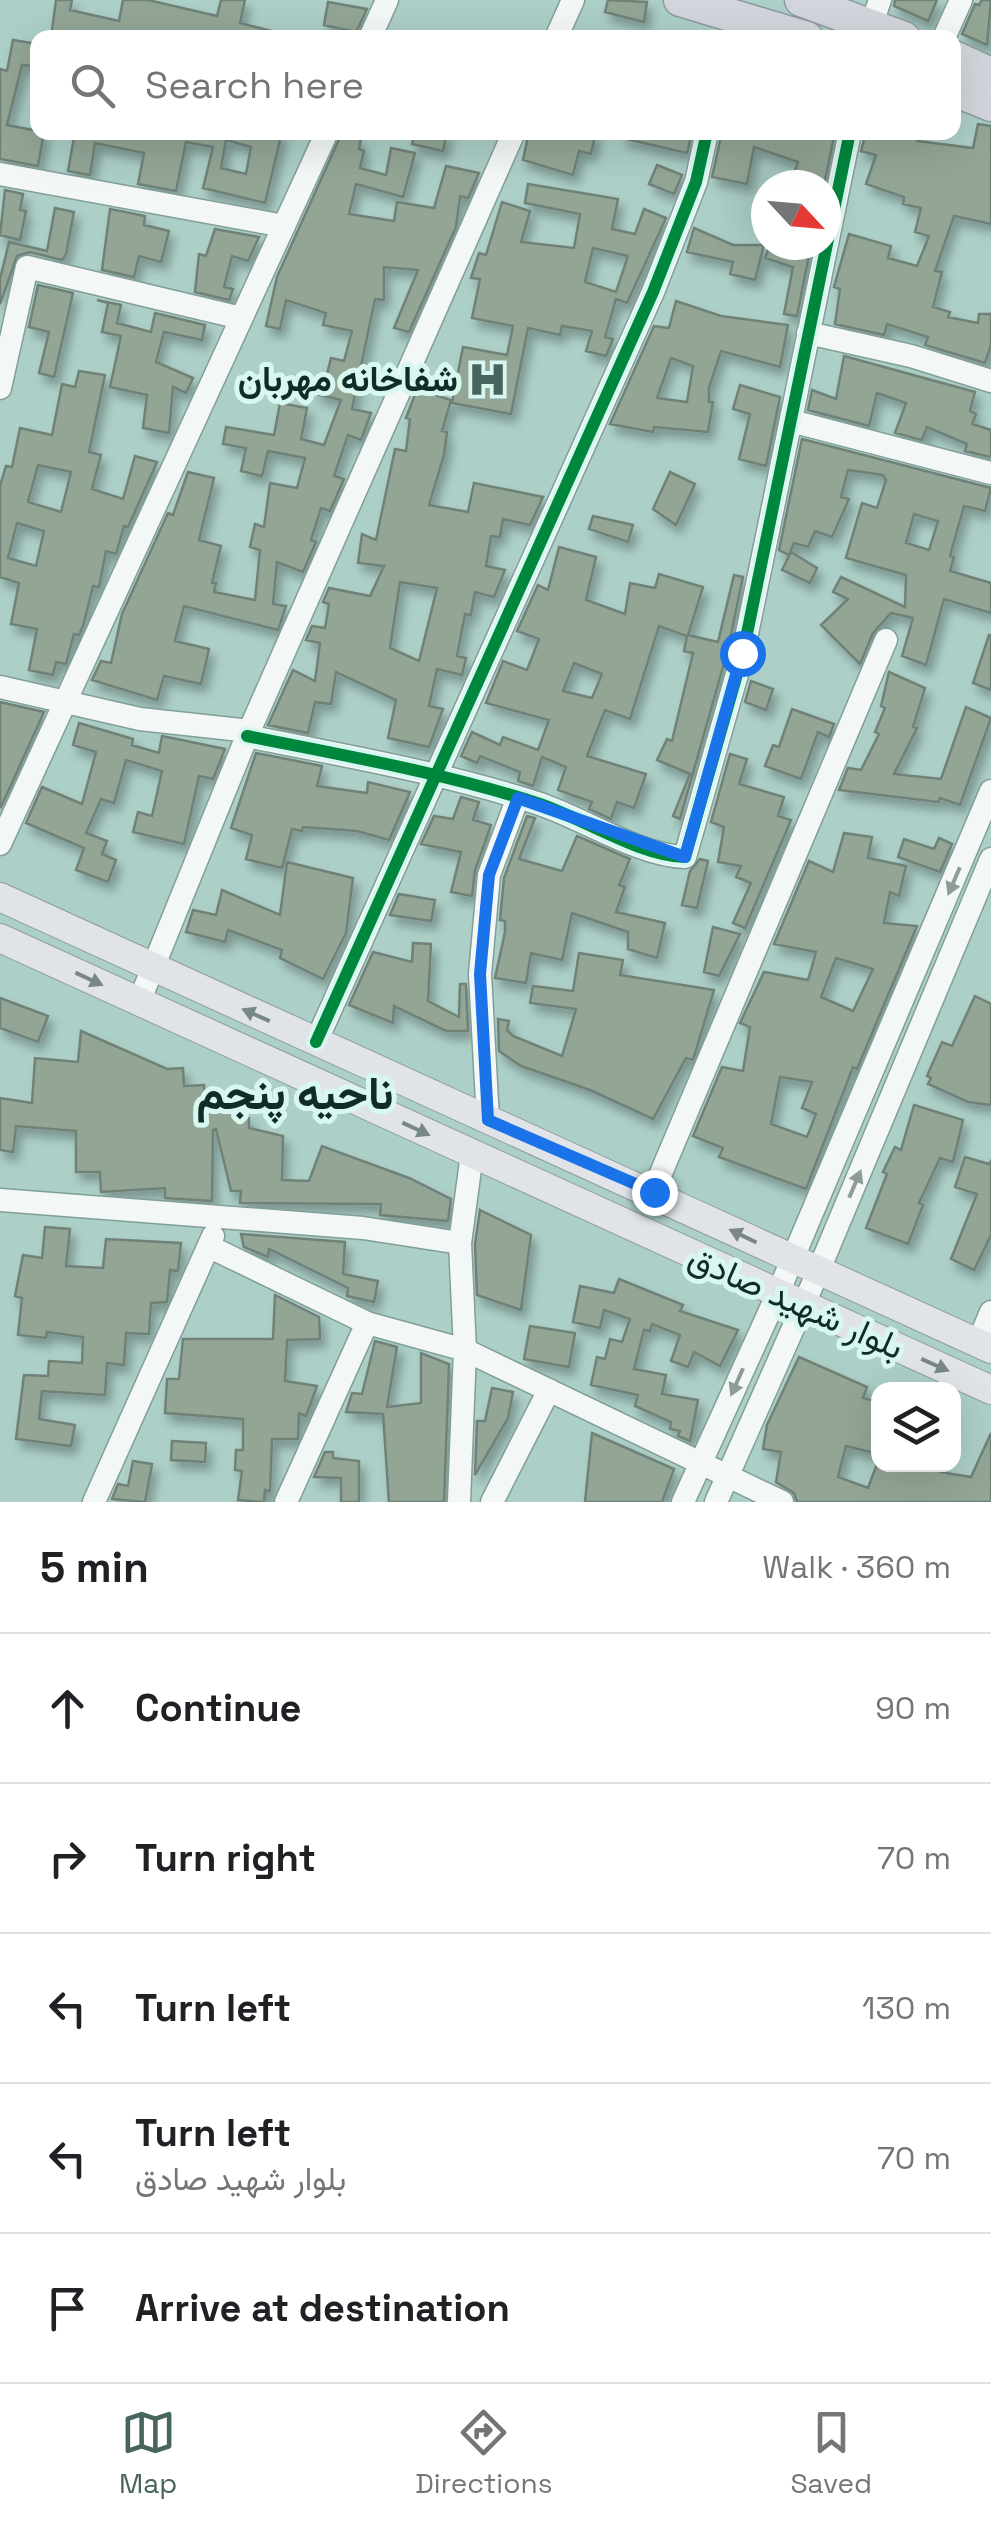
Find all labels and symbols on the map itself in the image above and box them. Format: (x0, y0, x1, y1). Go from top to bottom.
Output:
north arrow (751, 170, 841, 260)
place label: شفاخانه مهربان (238, 357, 458, 401)
hospital icon: شفاخانه مهربان (467, 358, 509, 400)
route start (720, 631, 766, 677)
one-way arrow (946, 866, 962, 896)
one-way arrow (75, 970, 104, 987)
one-way arrow (241, 1006, 270, 1023)
district label: ناحیه پنجم (196, 1065, 394, 1124)
one-way arrow (402, 1120, 431, 1137)
one-way arrow (847, 1169, 863, 1199)
route end (632, 1170, 678, 1216)
one-way arrow (728, 1227, 757, 1244)
street label: بلوار شهید صادق (682, 1235, 910, 1369)
one-way arrow (920, 1357, 950, 1373)
one-way arrow (729, 1368, 746, 1397)

